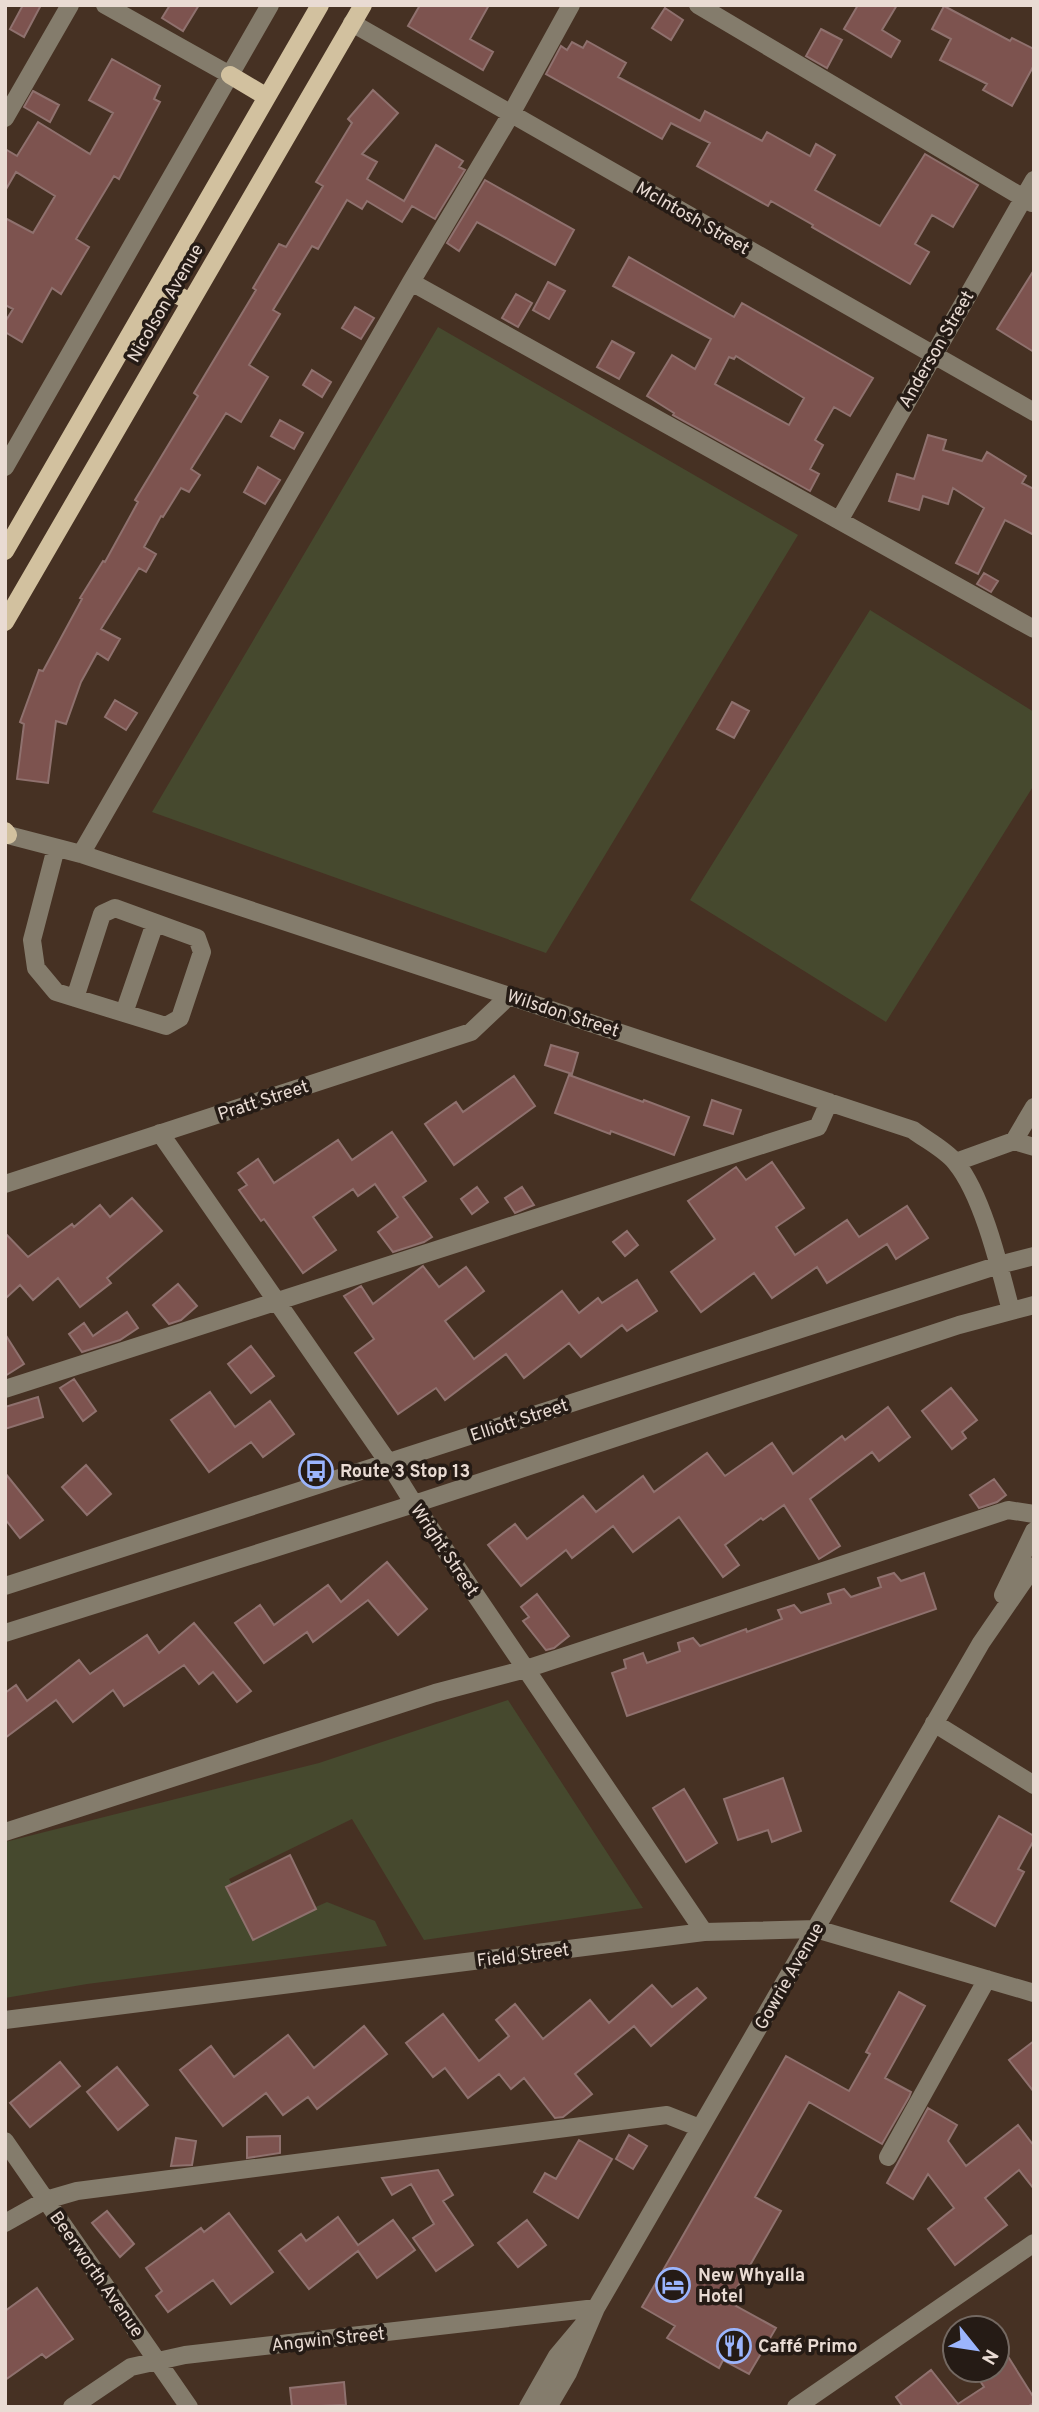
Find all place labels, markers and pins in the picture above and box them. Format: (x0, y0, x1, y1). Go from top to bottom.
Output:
bus stop icon: Route 3 Stop 13 (297, 1452, 335, 1490)
place label: Route 3 Stop 13 (340, 1461, 470, 1484)
place label: New Whyalla Hotel (698, 2265, 805, 2309)
hotel icon: New Whyalla Hotel (654, 2266, 692, 2304)
restaurant icon: Caffé Primo (715, 2327, 753, 2365)
place label: Caffé Primo (758, 2336, 857, 2359)

